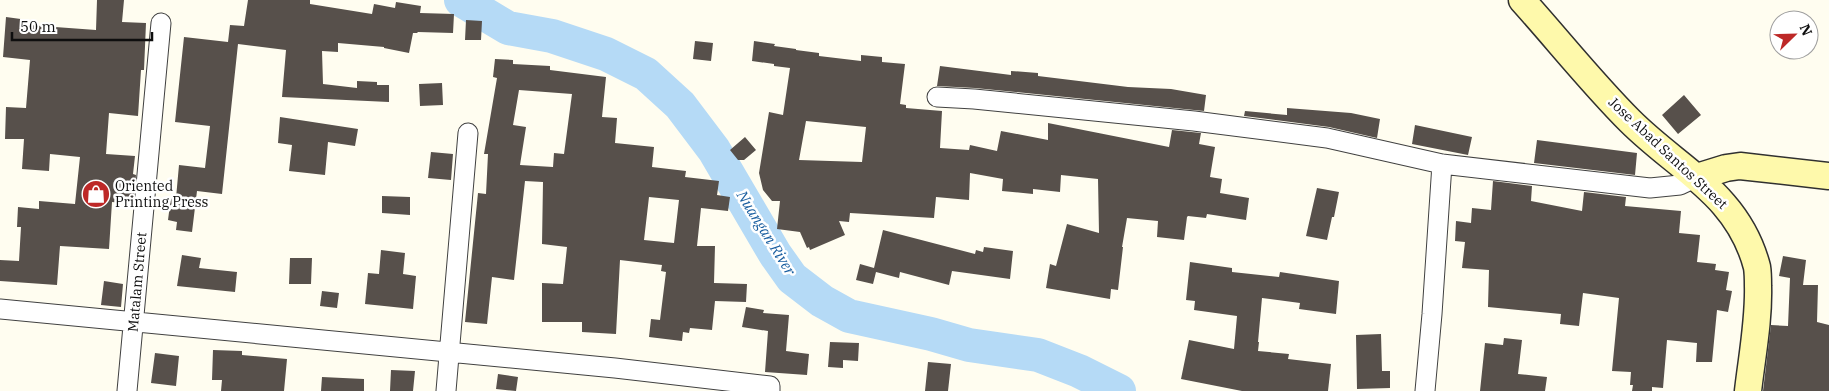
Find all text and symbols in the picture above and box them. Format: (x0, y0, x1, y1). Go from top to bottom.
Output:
scale bar (12, 10, 152, 42)
north arrow (1769, 10, 1819, 60)
text: 50 m (20, 17, 56, 36)
text: N (1796, 21, 1816, 39)
street label: Jose Abad Santos Street (1605, 93, 1731, 213)
place label: Oriented Printing Press (115, 177, 208, 211)
shop icon: Oriented Printing Press (81, 179, 111, 209)
water label: Nuangan River (732, 186, 800, 279)
street label: Matalam Street (124, 231, 150, 333)

